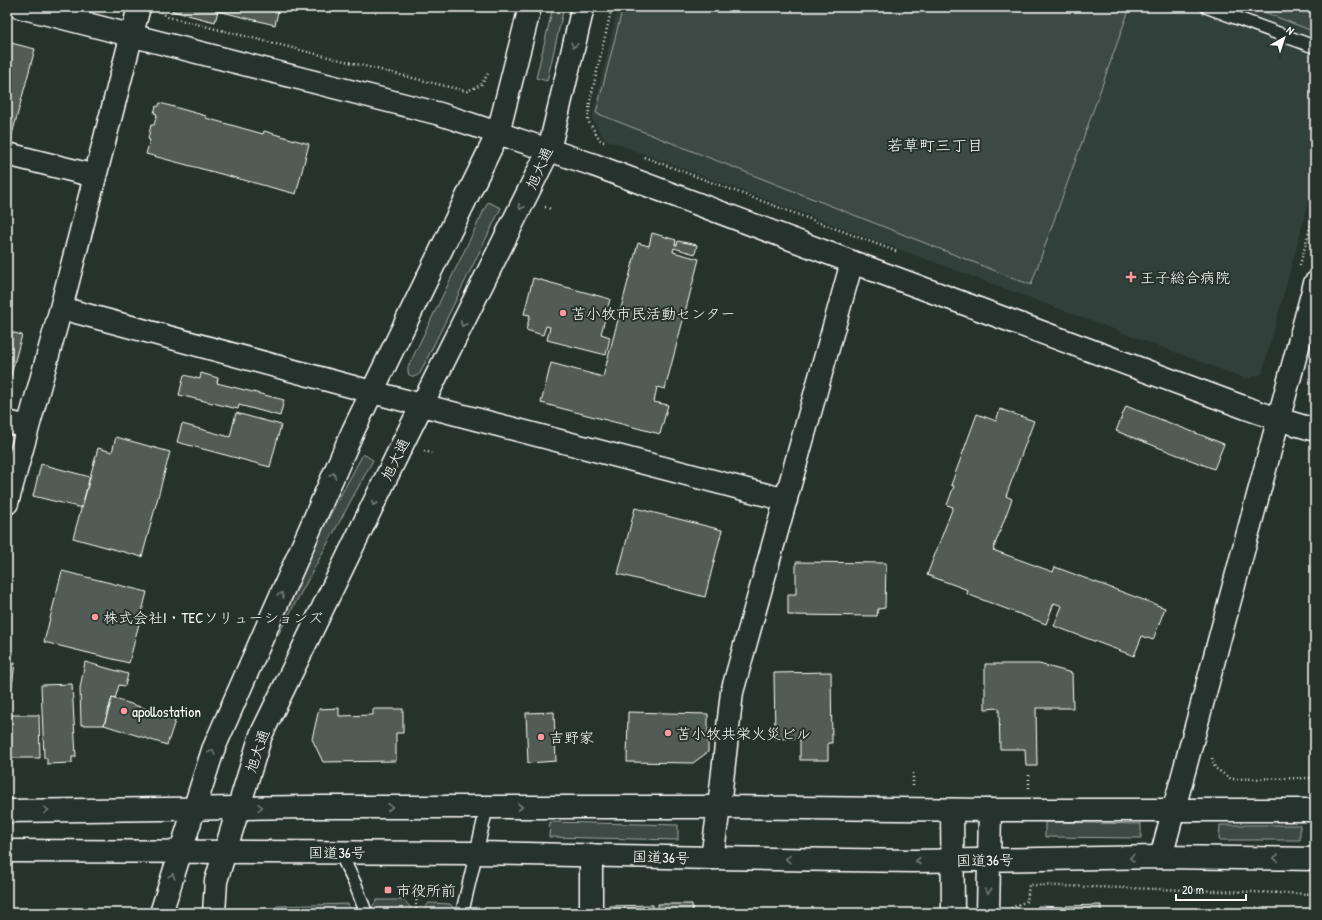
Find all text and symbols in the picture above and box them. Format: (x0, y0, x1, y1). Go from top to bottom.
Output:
north arrow (1264, 18, 1304, 58)
text: N (1284, 23, 1297, 38)
one-way arrow (570, 41, 579, 48)
district label: 若草町三丁目 (887, 134, 983, 156)
street label: 旭大通 (520, 143, 558, 193)
one-way arrow (518, 203, 526, 211)
place label: 王子総合病院 (1140, 267, 1230, 288)
marker: 王子総合病院 (1125, 271, 1137, 283)
place label: 苫小牧市民活動センター (571, 303, 735, 324)
marker: 苫小牧市民活動センター (558, 308, 568, 318)
one-way arrow (460, 319, 467, 327)
street label: 旭大通 (376, 434, 414, 484)
one-way arrow (329, 472, 337, 479)
one-way arrow (371, 499, 379, 506)
one-way arrow (276, 591, 284, 599)
place label: 株式会社I・TECソリューションズ (103, 607, 323, 628)
marker: 株式会社I・TECソリューションズ (90, 612, 100, 622)
place label: apollostation (132, 701, 201, 722)
marker: apollostation (119, 706, 129, 716)
place label: 苫小牧共栄火災ビル (676, 723, 811, 744)
street label: 旭大通 (240, 726, 274, 776)
place label: 吉野家 (549, 727, 594, 748)
marker: 苫小牧共栄火災ビル (663, 728, 673, 738)
marker: 吉野家 (536, 732, 546, 742)
one-way arrow (208, 749, 216, 756)
one-way arrow (257, 803, 263, 811)
one-way arrow (387, 803, 393, 811)
one-way arrow (517, 803, 523, 811)
one-way arrow (43, 806, 49, 814)
street label: 国道36号 (308, 842, 366, 863)
street label: 国道36号 (632, 845, 690, 869)
street label: 国道36号 (956, 849, 1014, 871)
one-way arrow (1129, 854, 1135, 862)
one-way arrow (1273, 854, 1279, 862)
one-way arrow (785, 855, 791, 863)
one-way arrow (915, 857, 921, 865)
one-way arrow (168, 873, 176, 880)
scale bar (1176, 876, 1246, 902)
place label: 市役所前 (396, 880, 456, 901)
text: 20 m (1182, 881, 1204, 898)
marker: 市役所前 (383, 885, 393, 895)
one-way arrow (984, 888, 992, 894)

